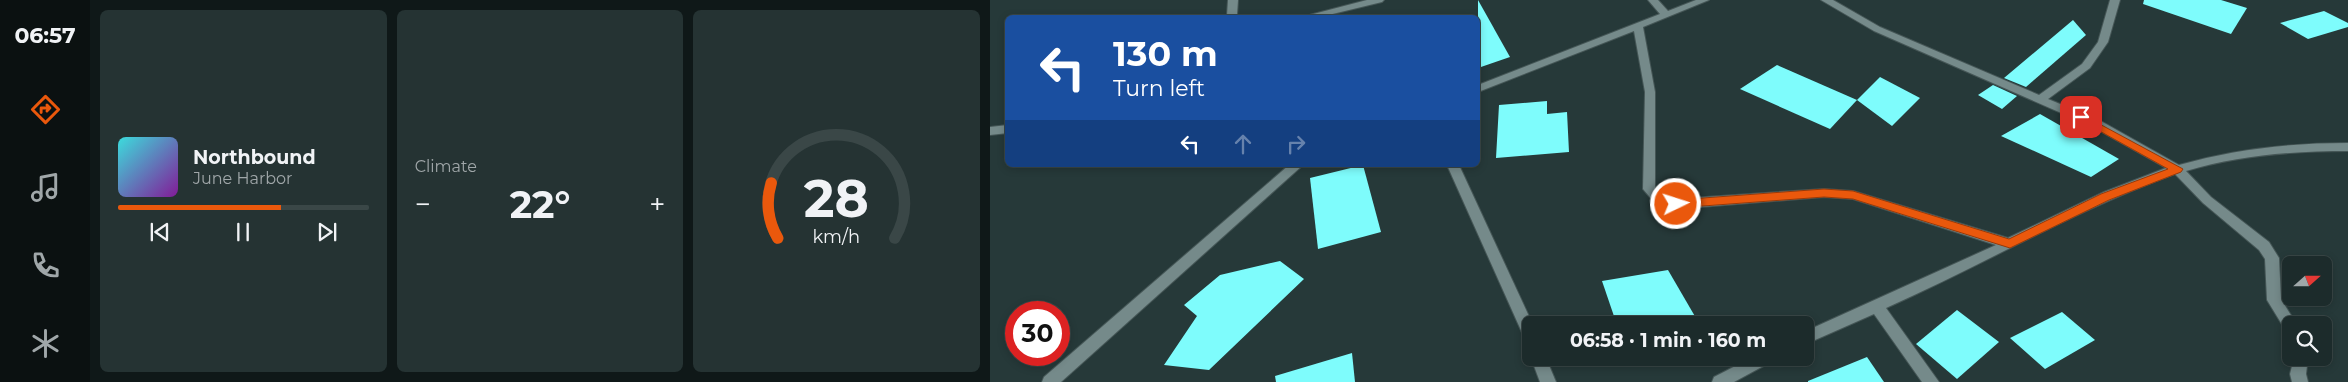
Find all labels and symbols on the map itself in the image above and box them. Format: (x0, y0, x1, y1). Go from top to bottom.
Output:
pin (2060, 96, 2102, 138)
position arrow (1649, 177, 1701, 229)
north arrow (2282, 256, 2332, 306)
speed limit sign: 30 (1005, 301, 1070, 366)

